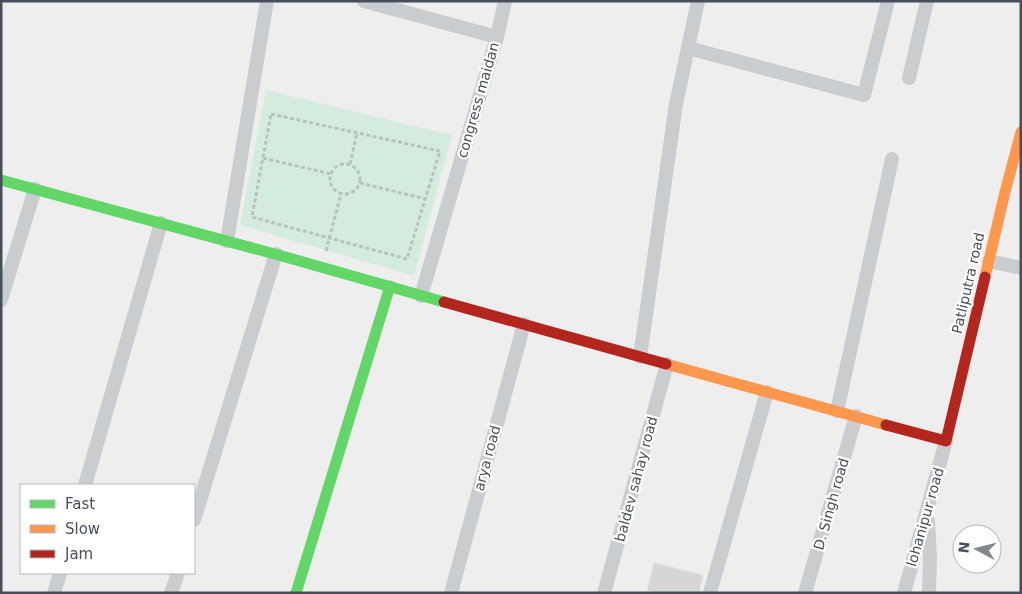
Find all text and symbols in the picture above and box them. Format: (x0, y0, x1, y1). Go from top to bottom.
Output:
street label: congress maidan (454, 40, 502, 160)
street label: Patliputra road (949, 231, 987, 335)
street label: baldev sahay road (612, 415, 660, 543)
street label: arya road (471, 424, 503, 492)
street label: D. Singh road (810, 456, 852, 552)
street label: lohanipur road (903, 466, 947, 568)
legend (20, 484, 195, 574)
text: Fast (65, 495, 95, 513)
text: Slow (65, 520, 100, 538)
north arrow (952, 524, 1002, 574)
text: N (955, 541, 973, 554)
text: Jam (64, 545, 93, 563)

